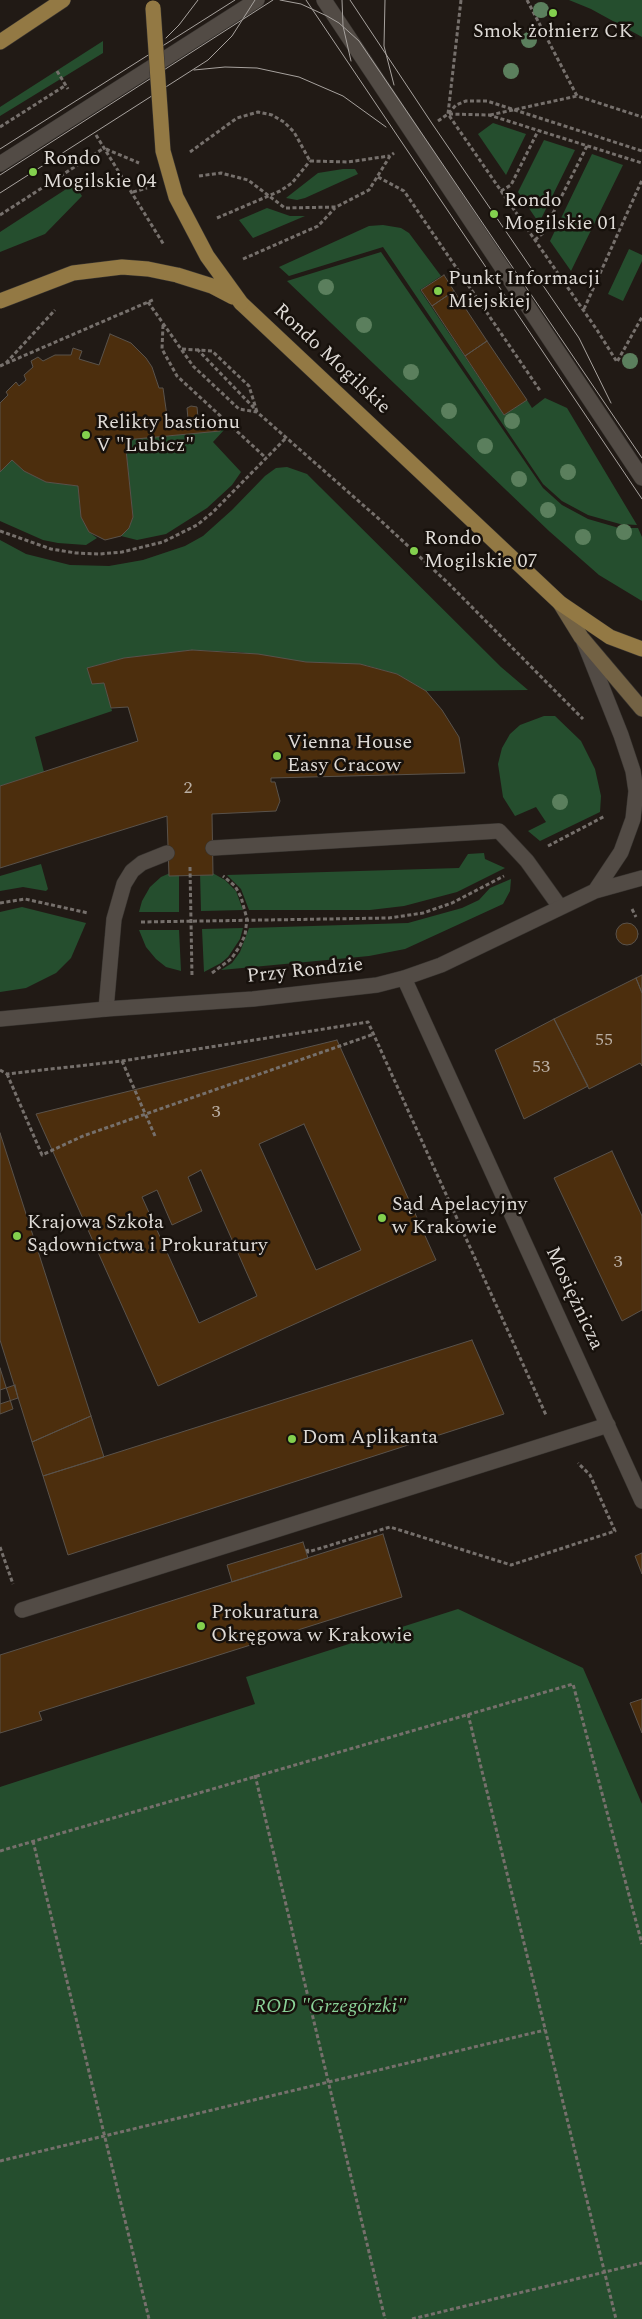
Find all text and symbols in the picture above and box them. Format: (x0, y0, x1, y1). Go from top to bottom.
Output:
marker: Smok żołnierz CK (547, 7, 559, 19)
place label: Smok żołnierz CK (473, 21, 633, 45)
place label: Rondo Mogilskie 04 (43, 148, 156, 195)
marker: Rondo Mogilskie 04 (27, 166, 39, 178)
place label: Rondo Mogilskie 01 (504, 190, 617, 237)
marker: Rondo Mogilskie 01 (488, 208, 500, 220)
place label: Punkt Informacji Miejskiej (448, 268, 600, 315)
marker: Punkt Informacji Miejskiej (432, 285, 444, 297)
street label: Rondo Mogilskie (268, 300, 394, 420)
place label: Relikty bastionu V "Lubicz" (96, 412, 240, 459)
marker: Relikty bastionu V "Lubicz" (80, 429, 92, 441)
place label: Rondo Mogilskie 07 (424, 528, 537, 575)
marker: Rondo Mogilskie 07 (408, 545, 420, 557)
place label: Vienna House Easy Cracow (287, 732, 412, 779)
marker: Vienna House Easy Cracow (271, 750, 283, 762)
house number: 2 (184, 778, 192, 800)
street label: Przy Rondzie (245, 954, 365, 990)
house number: 55 (595, 1030, 613, 1052)
house number: 53 (532, 1057, 550, 1079)
house number: 3 (212, 1102, 220, 1124)
place label: Sąd Apelacyjny w Krakowie (392, 1194, 527, 1241)
place label: Krajowa Szkoła Sądownictwa i Prokuratury (27, 1212, 268, 1259)
marker: Sąd Apelacyjny w Krakowie (376, 1212, 388, 1224)
marker: Krajowa Szkoła Sądownictwa i Prokuratury (11, 1230, 23, 1242)
street label: Mosiężnicza (539, 1244, 607, 1354)
house number: 3 (614, 1252, 622, 1274)
place label: Dom Aplikanta (302, 1427, 438, 1451)
marker: Dom Aplikanta (286, 1433, 298, 1445)
place label: Prokuratura Okręgowa w Krakowie (211, 1602, 412, 1649)
marker: Prokuratura Okręgowa w Krakowie (195, 1620, 207, 1632)
park label: ROD "Grzegórzki" (254, 1996, 406, 2020)

